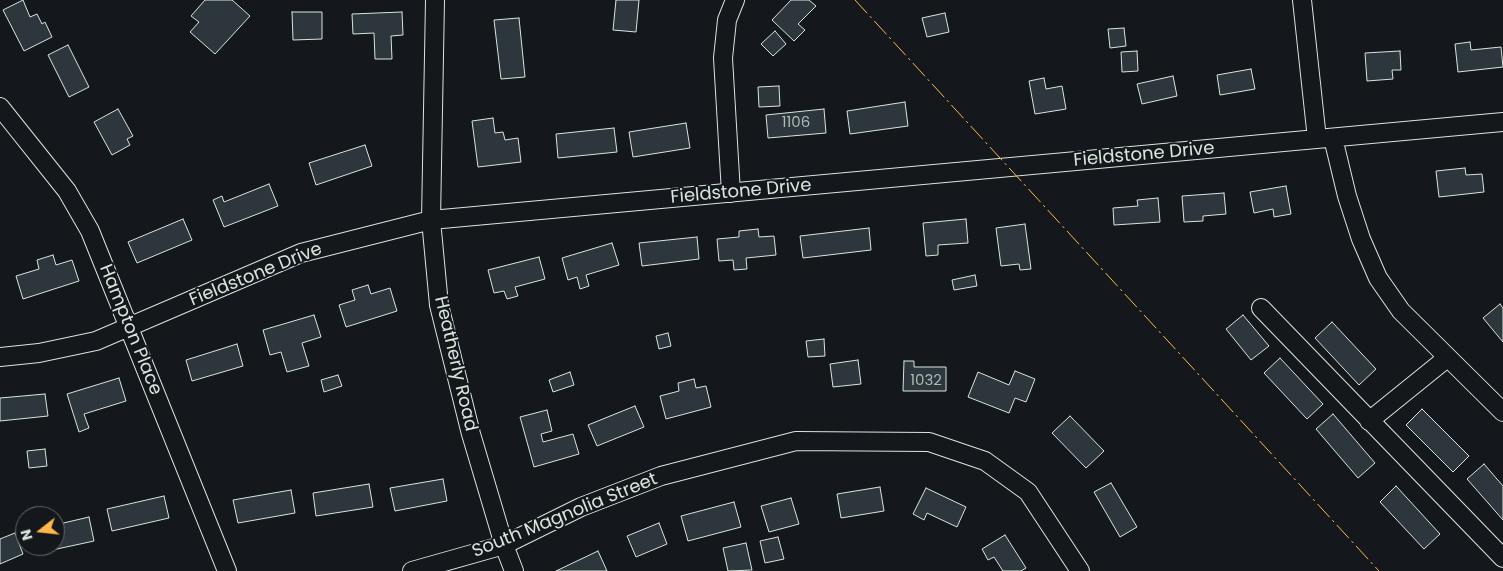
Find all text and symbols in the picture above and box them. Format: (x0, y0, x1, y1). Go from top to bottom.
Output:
house number: 1106 (782, 114, 810, 132)
street label: Fieldstone Drive (1073, 138, 1215, 172)
street label: Fieldstone Drive (670, 175, 812, 209)
street label: Fieldstone Drive (186, 239, 326, 311)
street label: Hampton Place (94, 262, 166, 398)
street label: Heatherly Road (429, 294, 481, 434)
house number: 1032 (910, 372, 942, 390)
street label: South Magnolia Street (469, 469, 661, 563)
north arrow (15, 506, 65, 556)
text: N (15, 527, 38, 543)

